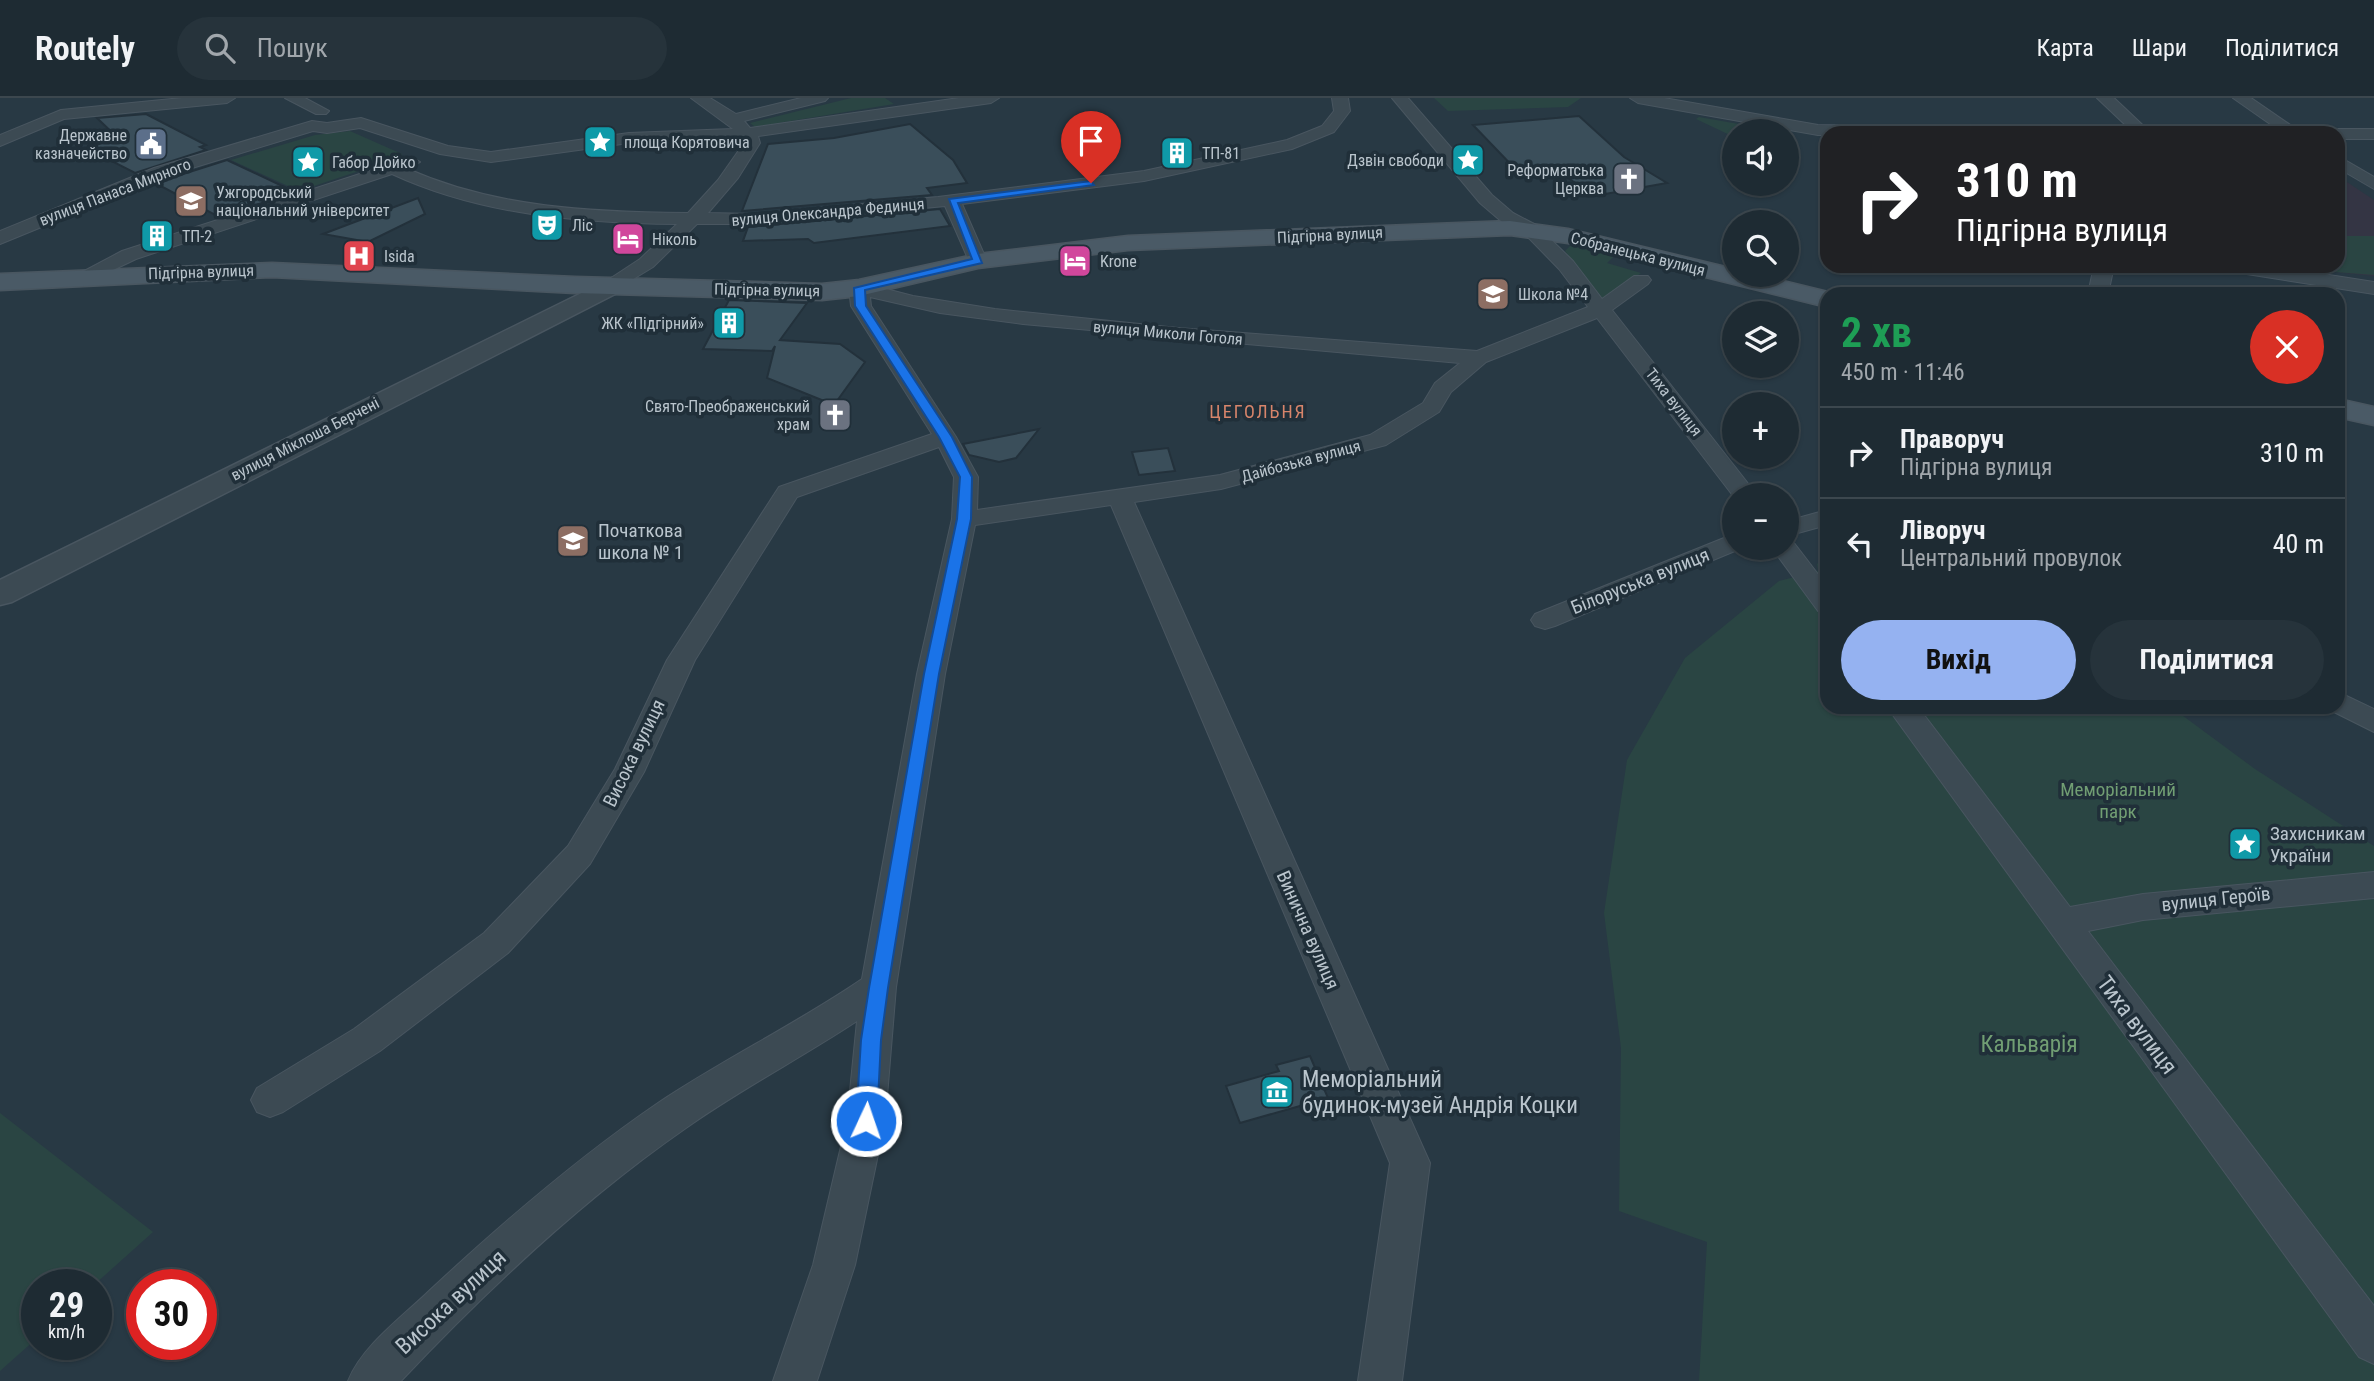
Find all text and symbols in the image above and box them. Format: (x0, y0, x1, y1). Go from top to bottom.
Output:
search box (177, 17, 667, 80)
text: Routely (35, 29, 135, 68)
icon: search (201, 29, 239, 67)
text: Пошук (257, 33, 328, 63)
text: Карта (2036, 34, 2094, 62)
text: Шари (2132, 34, 2187, 62)
text: Поділитися (2225, 34, 2339, 62)
pin (1061, 111, 1121, 183)
map controls (1722, 119, 1799, 560)
button: sound (1722, 119, 1799, 196)
icon: arrive (1072, 122, 1110, 160)
place icon: площа Корятовича (581, 123, 619, 161)
public building icon: Державне казначейство (132, 125, 170, 163)
place label: Державне казначейство (35, 126, 127, 163)
place label: площа Корятовича (624, 133, 750, 152)
building icon: ТП-81 (1158, 134, 1196, 172)
place icon: Дзвін свободи (1449, 141, 1487, 179)
place icon: Габор Дойко (289, 143, 327, 181)
place label: ТП-81 (1202, 144, 1240, 163)
place label: Дзвін свободи (1347, 151, 1444, 170)
text: 310 m (1956, 152, 2078, 209)
place label: Габор Дойко (332, 153, 415, 172)
street label: вулиця Панаса Мирного (37, 154, 193, 230)
icon: right (1841, 154, 1932, 245)
church icon: Реформатська Церква (1610, 160, 1648, 198)
place label: Реформатська Церква (1507, 161, 1604, 198)
school or university icon: Ужгородський національний університет (172, 182, 210, 220)
place label: Ужгородський національний університет (216, 183, 390, 220)
street label: вулиця Олександра Фединця (731, 194, 925, 230)
theatre icon: Ліс (528, 206, 566, 244)
button: search (1722, 210, 1799, 287)
text: Підгірна вулиця (1956, 211, 2168, 249)
place label: Ліс (572, 216, 593, 235)
building icon: ТП-2 (138, 217, 176, 255)
hotel icon: Ніколь (609, 220, 647, 258)
street label: Підгірна вулиця (1277, 223, 1383, 247)
place label: ТП-2 (182, 227, 212, 246)
street label: Собранецька вулиця (1569, 228, 1707, 280)
place label: Ніколь (652, 230, 697, 249)
hospital icon: Isida (340, 237, 378, 275)
hotel icon: Krone (1056, 242, 1094, 280)
place label: Isida (384, 247, 415, 266)
place label: Krone (1100, 252, 1137, 271)
street label: Підгірна вулиця (148, 261, 254, 283)
school or university icon: Школа №4 (1474, 275, 1512, 313)
street label: Підгірна вулиця (714, 280, 820, 300)
place label: Школа №4 (1518, 285, 1588, 304)
button: layers (1722, 301, 1799, 378)
building icon: ЖК «Підгірний» (710, 304, 748, 342)
text: 2 хв (1841, 308, 1912, 357)
button: close (2250, 310, 2324, 384)
place label: ЖК «Підгірний» (601, 314, 704, 333)
street label: вулиця Миколи Гоголя (1092, 317, 1244, 349)
text: 450 m · 11:46 (1841, 359, 1965, 386)
street label: Тиха вулиця (1642, 364, 1706, 440)
button: + (1722, 392, 1799, 469)
street label: вулиця Міклоша Берчені (228, 393, 382, 485)
church icon: Свято-Преображенський храм (816, 396, 854, 434)
place label: Свято-Преображенський храм (645, 397, 810, 434)
district label: ЦЕГОЛЬНЯ (1209, 401, 1307, 422)
text: Праворуч (1900, 424, 2004, 454)
icon: right (1841, 434, 1879, 472)
street label: Дайбозька вулиця (1239, 436, 1363, 486)
text: 310 m (2260, 438, 2324, 468)
text: Підгірна вулиця (1900, 454, 2052, 481)
button: − (1722, 483, 1799, 560)
text: Ліворуч (1900, 515, 1985, 545)
place label: Початкова школа № 1 (598, 519, 683, 564)
school or university icon: Початкова школа № 1 (554, 522, 592, 560)
icon: left (1841, 525, 1879, 563)
text: 40 m (2273, 529, 2324, 559)
street label: Білоруська вулиця (1567, 543, 1713, 619)
text: Центральний провулок (1900, 545, 2122, 572)
button: Вихід (1841, 620, 2076, 700)
button: Поділитися (2090, 620, 2324, 700)
street label: Висока вулиця (598, 696, 670, 810)
park label: Меморіальний парк (2060, 778, 2176, 823)
place label: Захисникам України (2270, 822, 2366, 867)
place icon: Захисникам України (2226, 825, 2264, 863)
street label: Винична вулиця (1272, 867, 1344, 993)
street label: вулиця Героїв (2160, 882, 2272, 916)
street label: Тиха вулиця (2091, 970, 2183, 1080)
park label: Кальварія (1981, 1031, 2077, 1058)
place label: Меморіальний будинок-музей Андрія Коцки (1302, 1066, 1578, 1119)
museum icon: Меморіальний будинок-музей Андрія Коцки (1258, 1073, 1296, 1111)
position arrow (829, 1084, 903, 1158)
street label: Висока вулиця (390, 1244, 512, 1360)
speed limit sign: 30 (126, 1269, 217, 1360)
text: 29 (49, 1285, 84, 1326)
text: km/h (48, 1321, 85, 1342)

